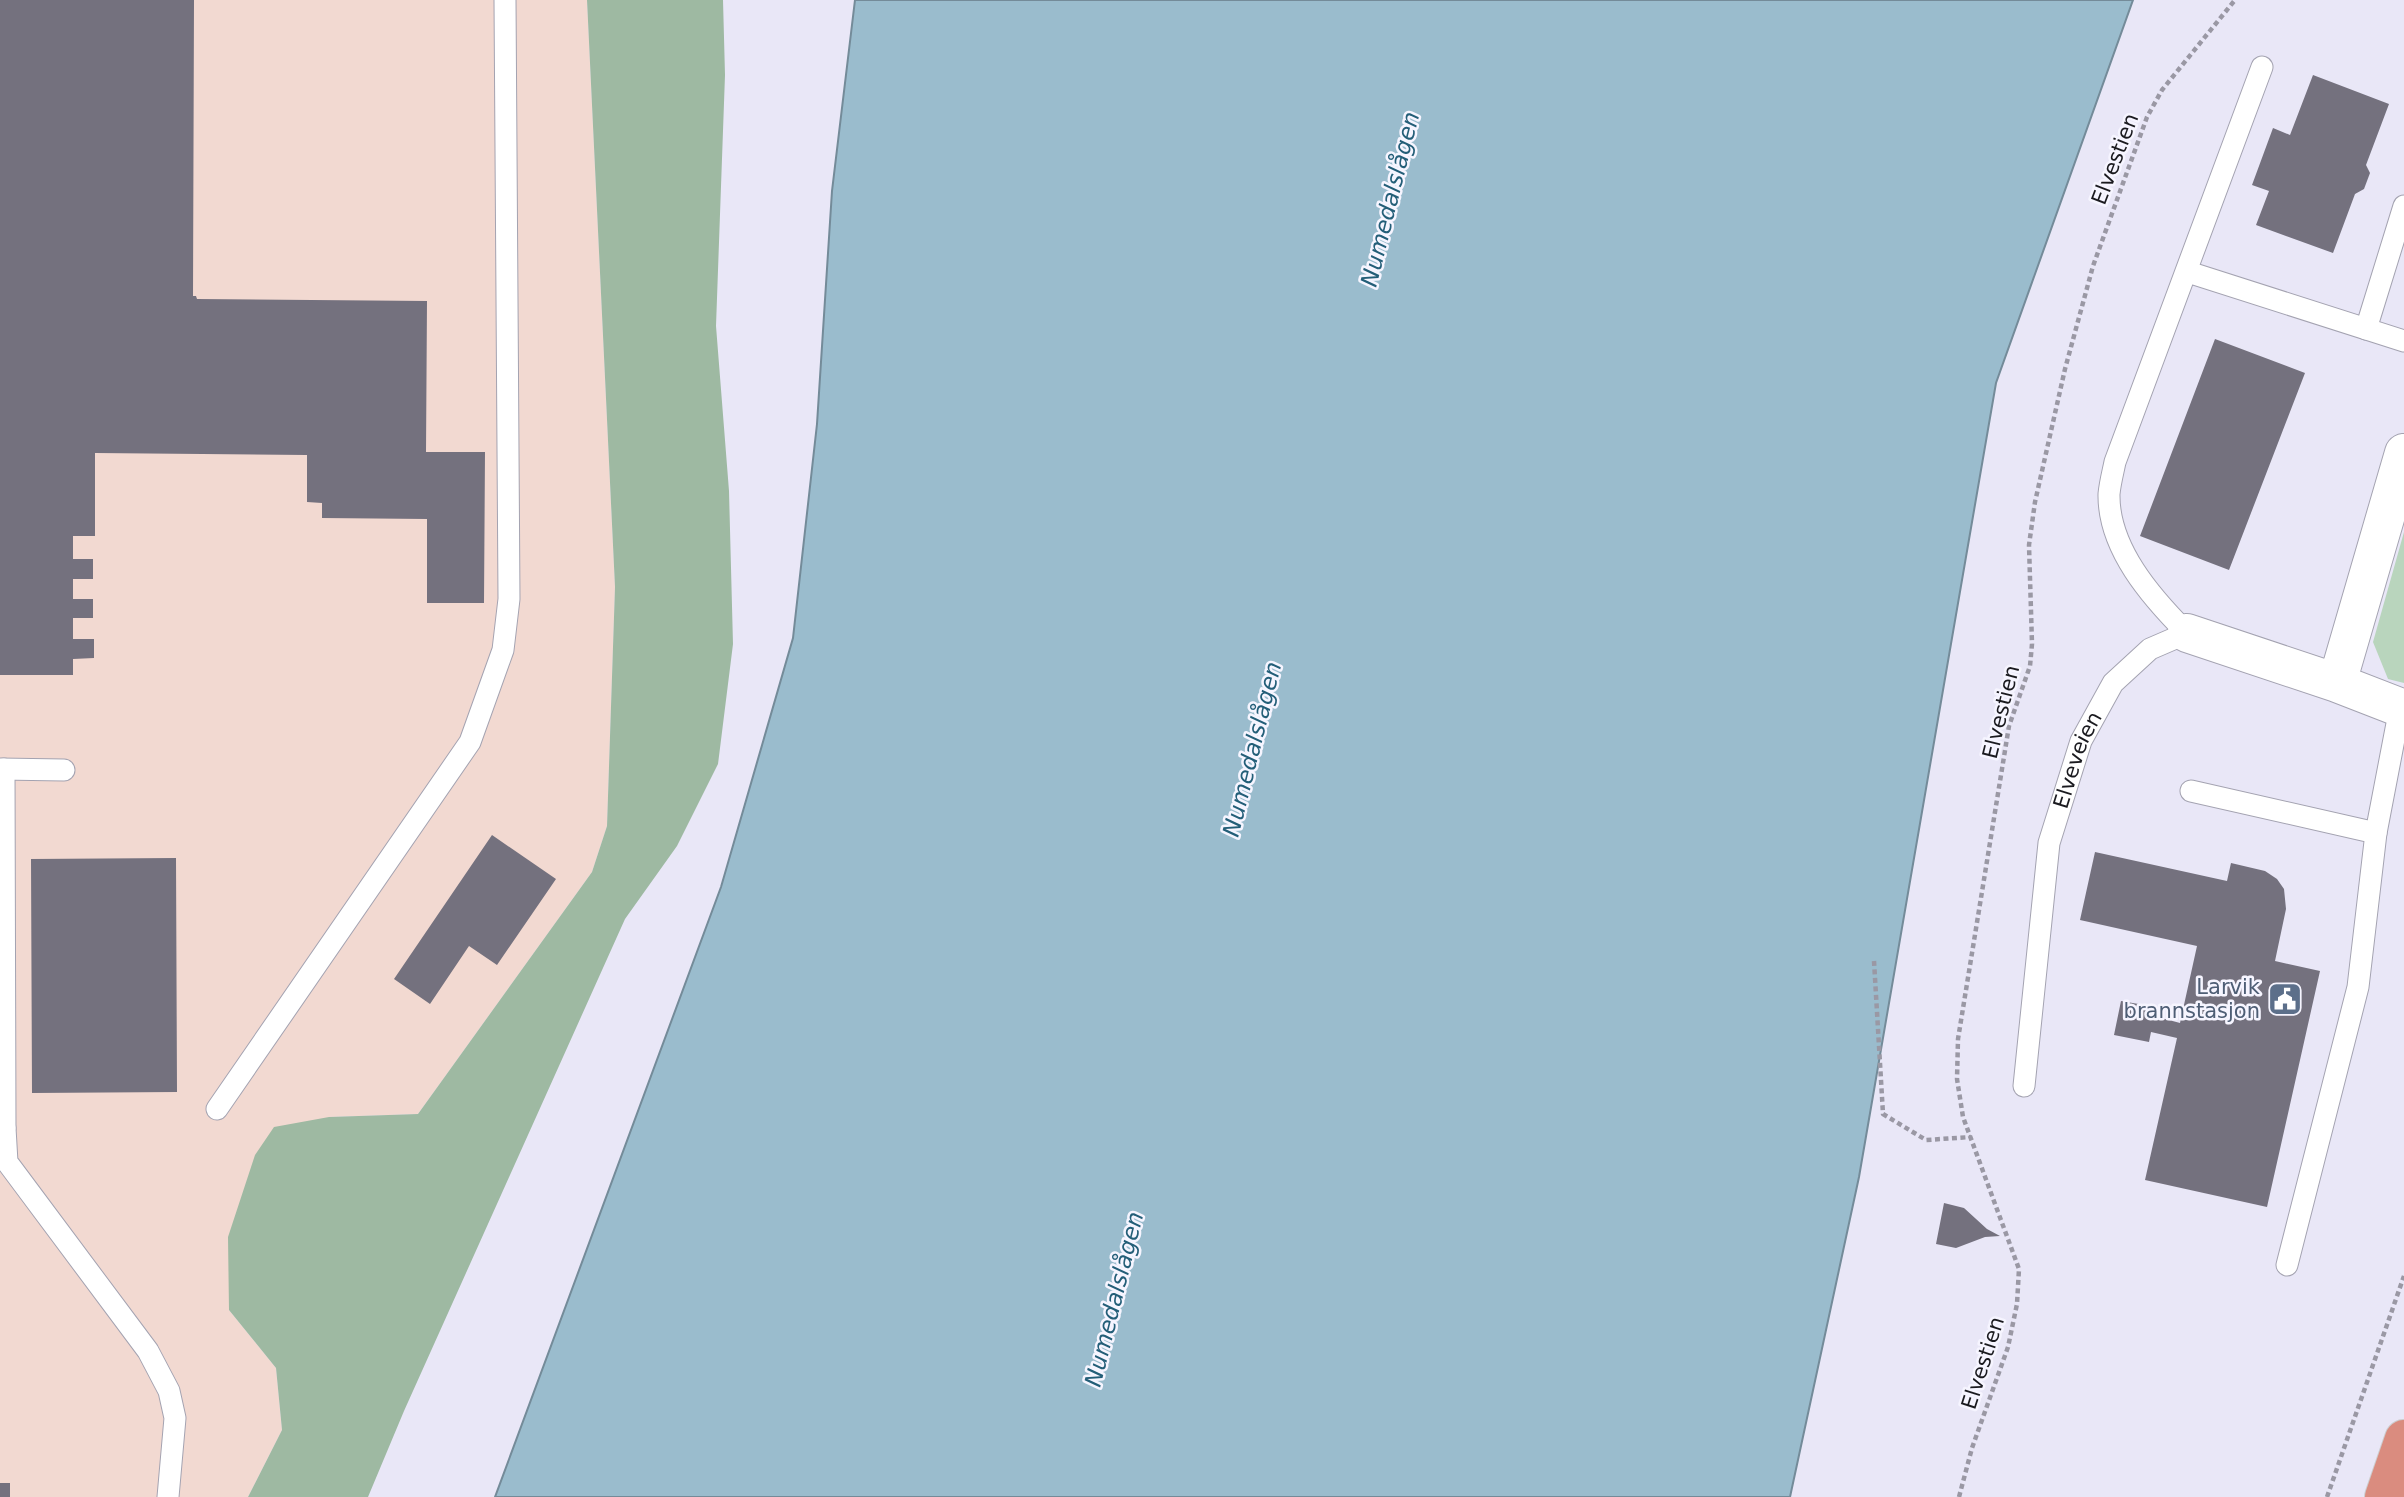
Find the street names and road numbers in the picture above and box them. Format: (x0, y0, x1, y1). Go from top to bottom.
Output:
street label: Elvestien (2087, 110, 2143, 208)
street label: Elvestien (1978, 663, 2024, 761)
street label: Elveveien (2049, 707, 2107, 812)
street label: Elvestien (1957, 1314, 2009, 1412)

